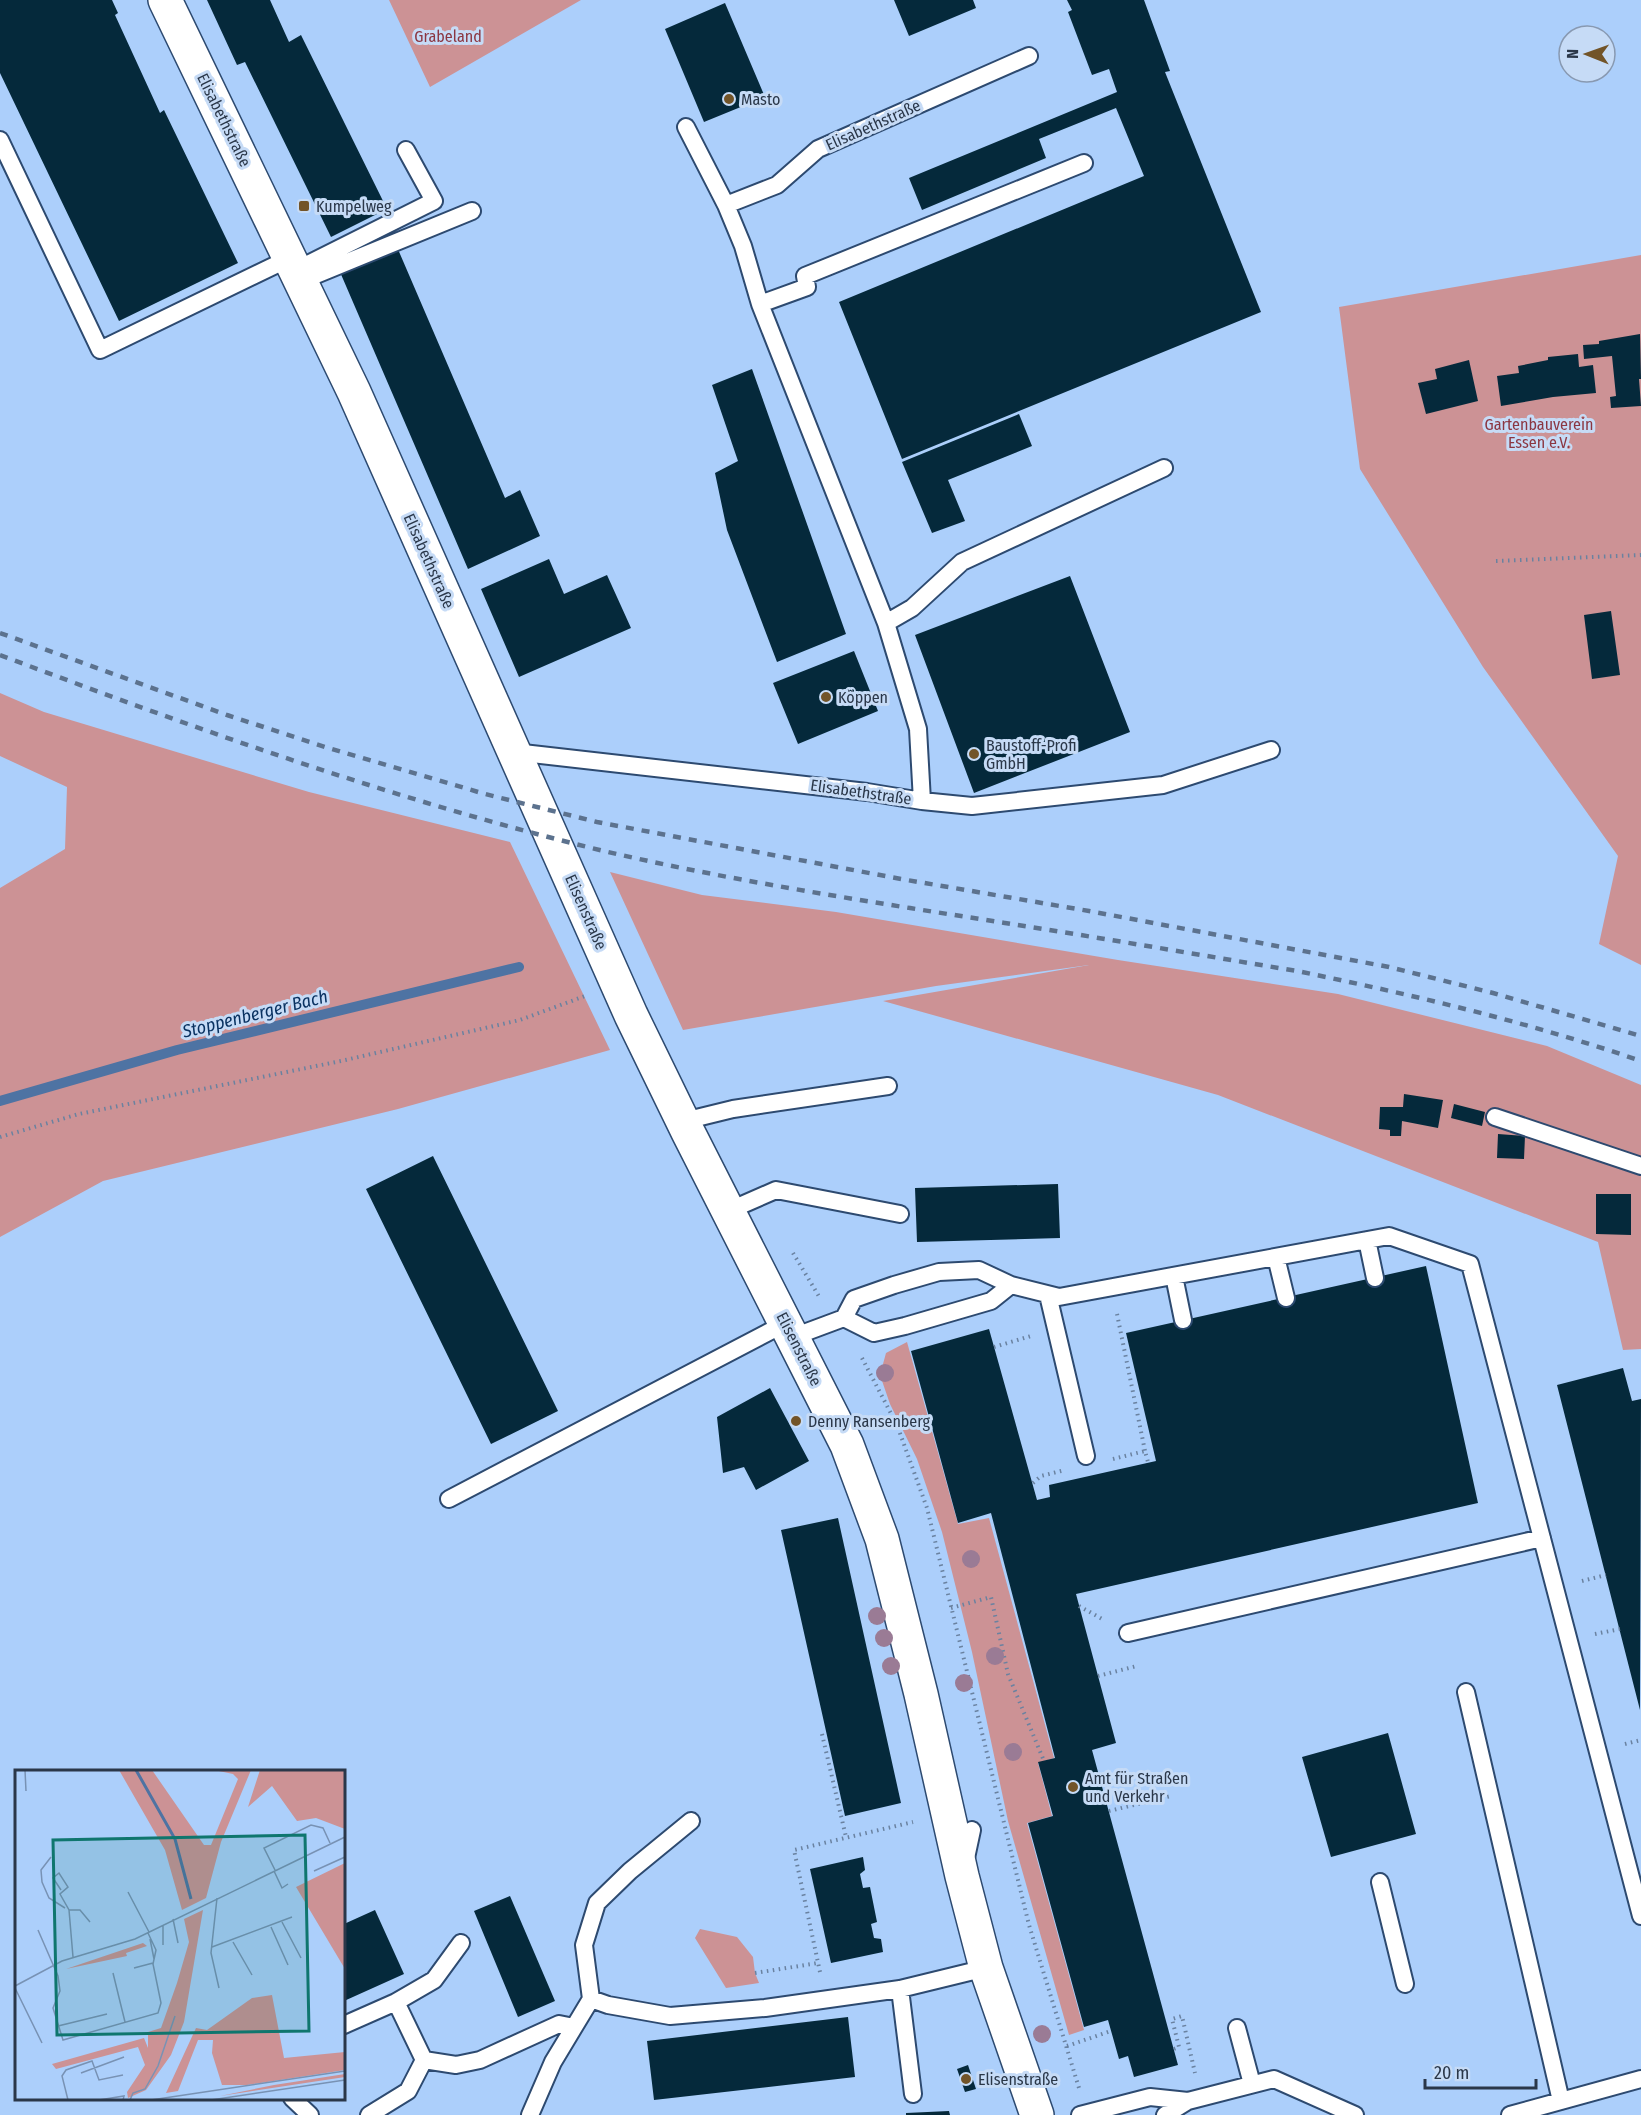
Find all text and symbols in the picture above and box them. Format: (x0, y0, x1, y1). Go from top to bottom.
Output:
north arrow (1557, 24, 1617, 84)
park label: Grabeland (414, 27, 482, 46)
text: N (1563, 49, 1582, 59)
street label: Elisabethstraße (193, 70, 255, 170)
place label: Masto (741, 90, 780, 109)
marker: Masto (722, 92, 736, 106)
street label: Elisabethstraße (823, 96, 923, 154)
place label: Kumpelweg (316, 197, 392, 216)
marker: Kumpelweg (297, 199, 311, 213)
park label: Gartenbauverein Essen e.V. (1485, 415, 1593, 452)
street label: Elisabethstraße (400, 511, 458, 611)
place label: Köppen (838, 688, 888, 707)
marker: Köppen (819, 690, 833, 704)
place label: Baustoff-Profi GmbH (986, 736, 1077, 773)
marker: Baustoff-Profi GmbH (967, 747, 981, 761)
street label: Elisabethstraße (809, 776, 913, 809)
street label: Elisenstraße (561, 871, 611, 953)
water label: Stoppenberger Bach (179, 985, 330, 1043)
street label: Elisenstraße (772, 1309, 826, 1389)
place label: Denny Ransenberg (808, 1412, 931, 1431)
marker: Denny Ransenberg (789, 1414, 803, 1428)
place label: Amt für Straßen und Verkehr (1085, 1769, 1188, 1806)
inset map (15, 1770, 345, 2100)
marker: Amt für Straßen und Verkehr (1066, 1780, 1080, 1794)
scale bar (1425, 2052, 1536, 2090)
text: 20 m (1434, 2062, 1469, 2084)
place label: Elisenstraße (978, 2070, 1058, 2089)
marker: Elisenstraße (959, 2072, 973, 2086)

